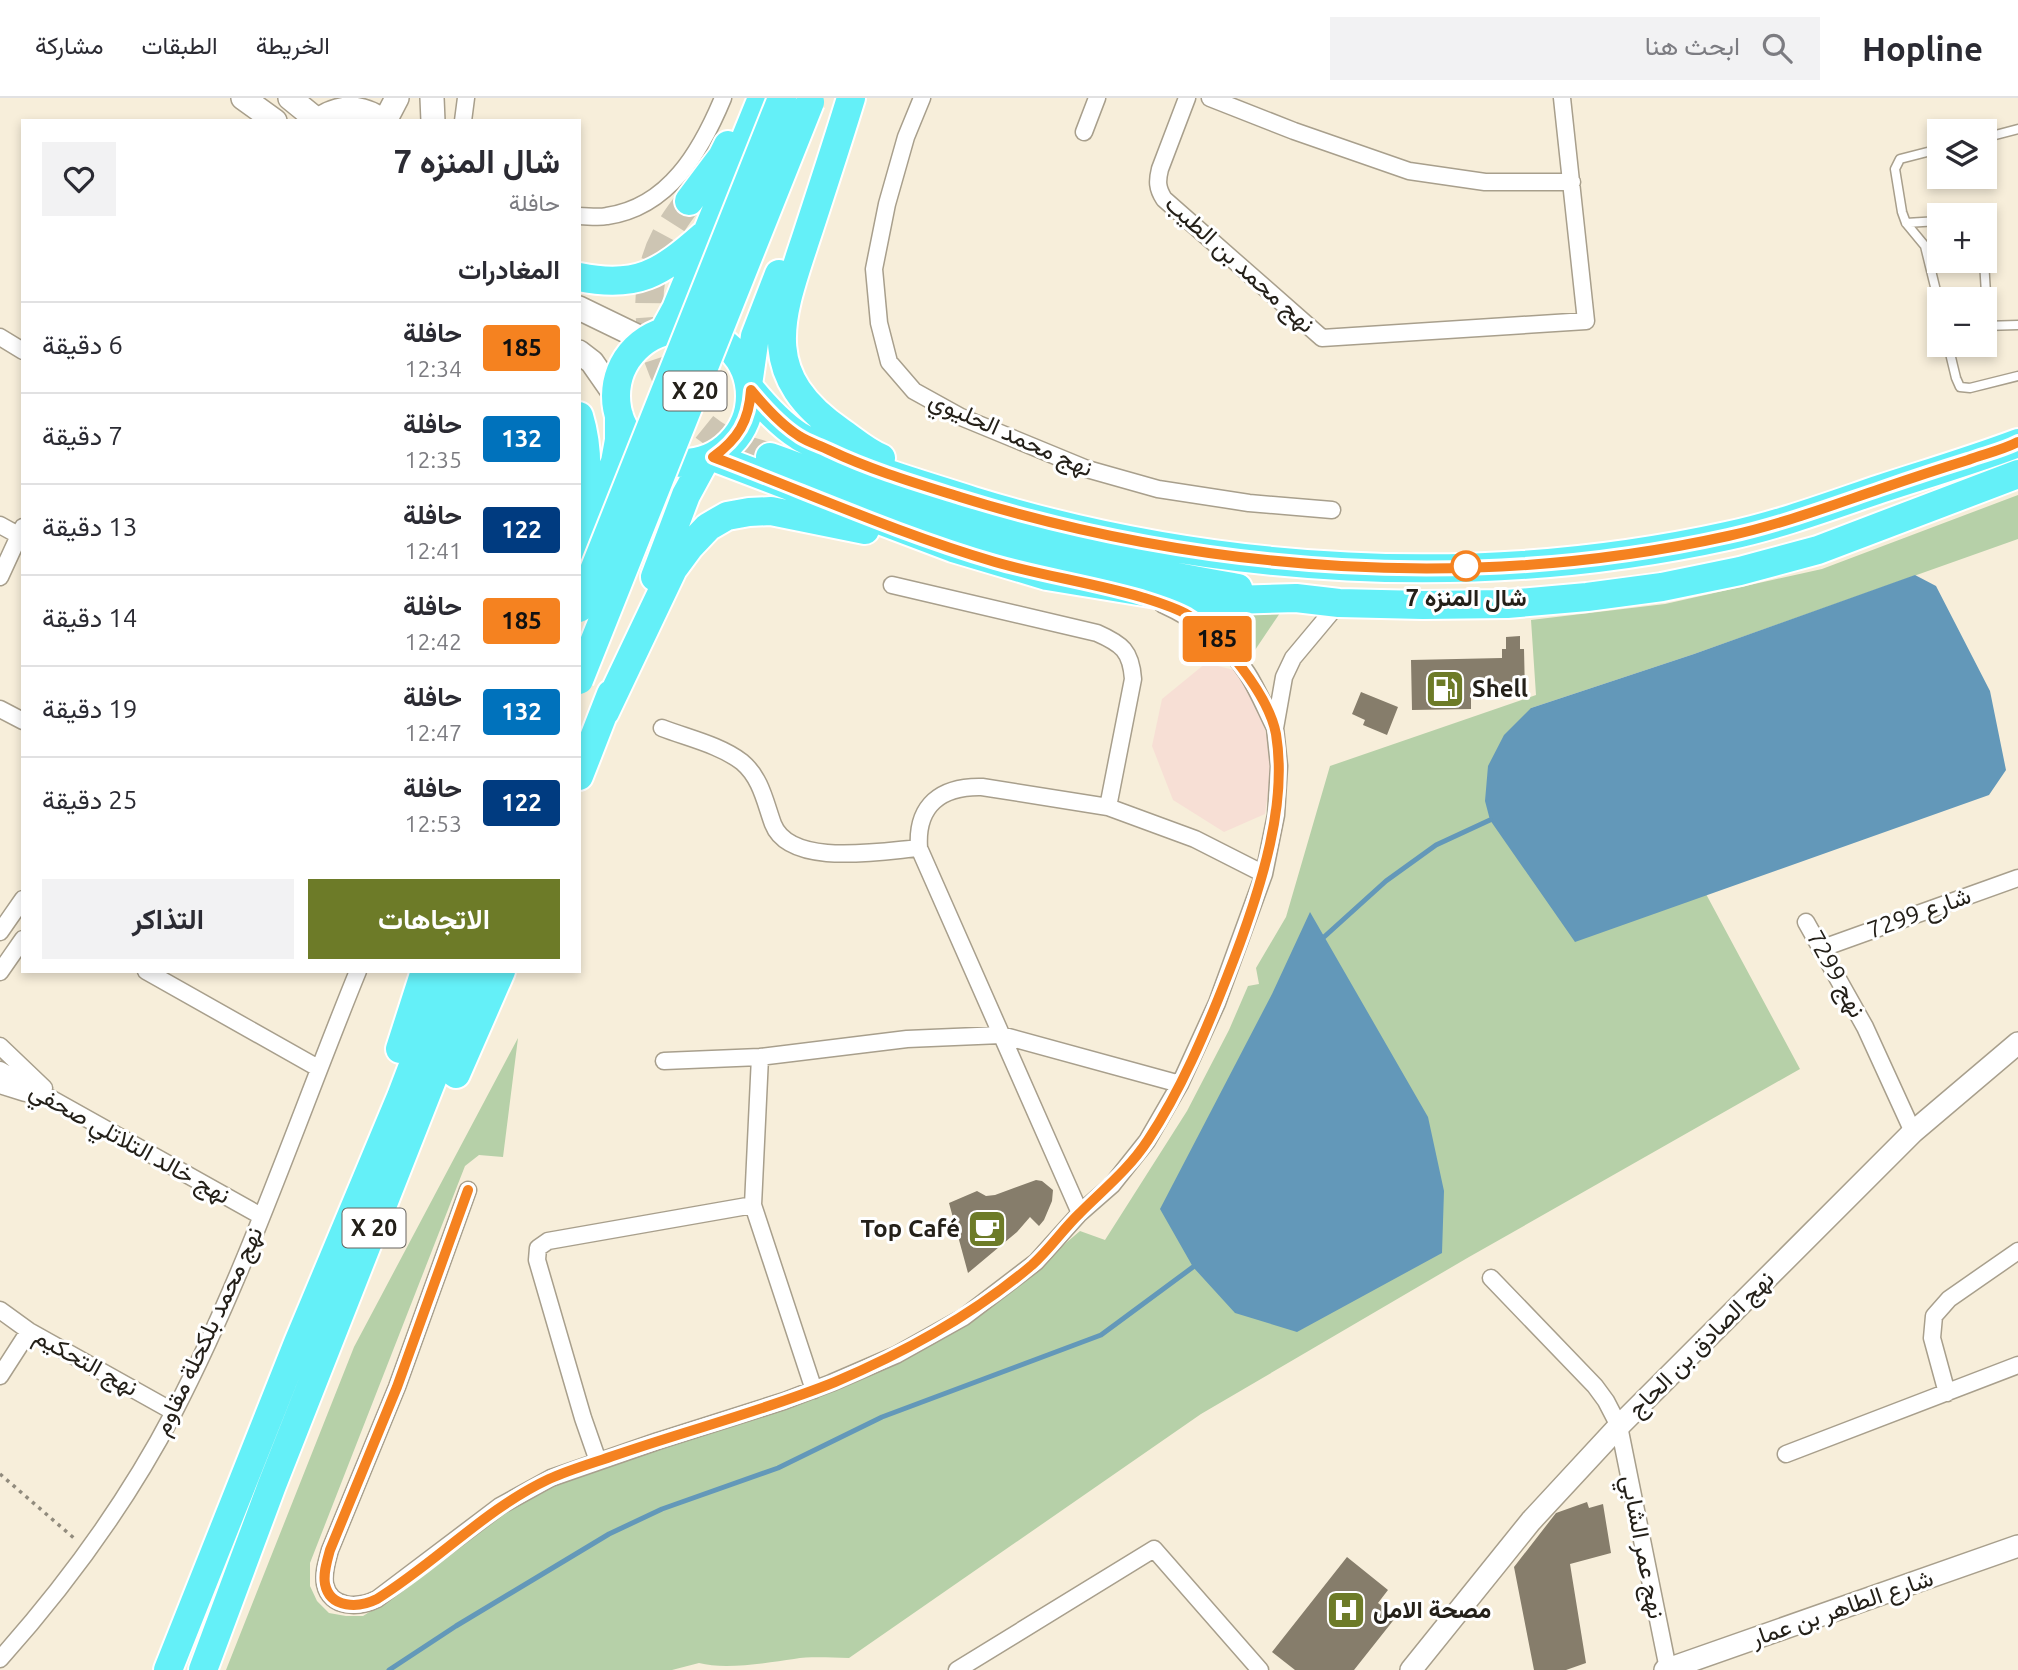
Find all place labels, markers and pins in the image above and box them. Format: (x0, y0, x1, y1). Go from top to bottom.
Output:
marker: شال المنزه 7 (1451, 551, 1481, 581)
place label: شال المنزه 7 (1405, 584, 1527, 613)
fuel station icon: Shell (1424, 668, 1466, 710)
place label: Shell (1472, 675, 1528, 702)
cafe icon: Top Café (966, 1208, 1008, 1250)
place label: Top Café (861, 1215, 960, 1242)
hospital icon: مصحة الامل (1325, 1589, 1367, 1631)
place label: مصحة الامل (1373, 1596, 1491, 1624)

